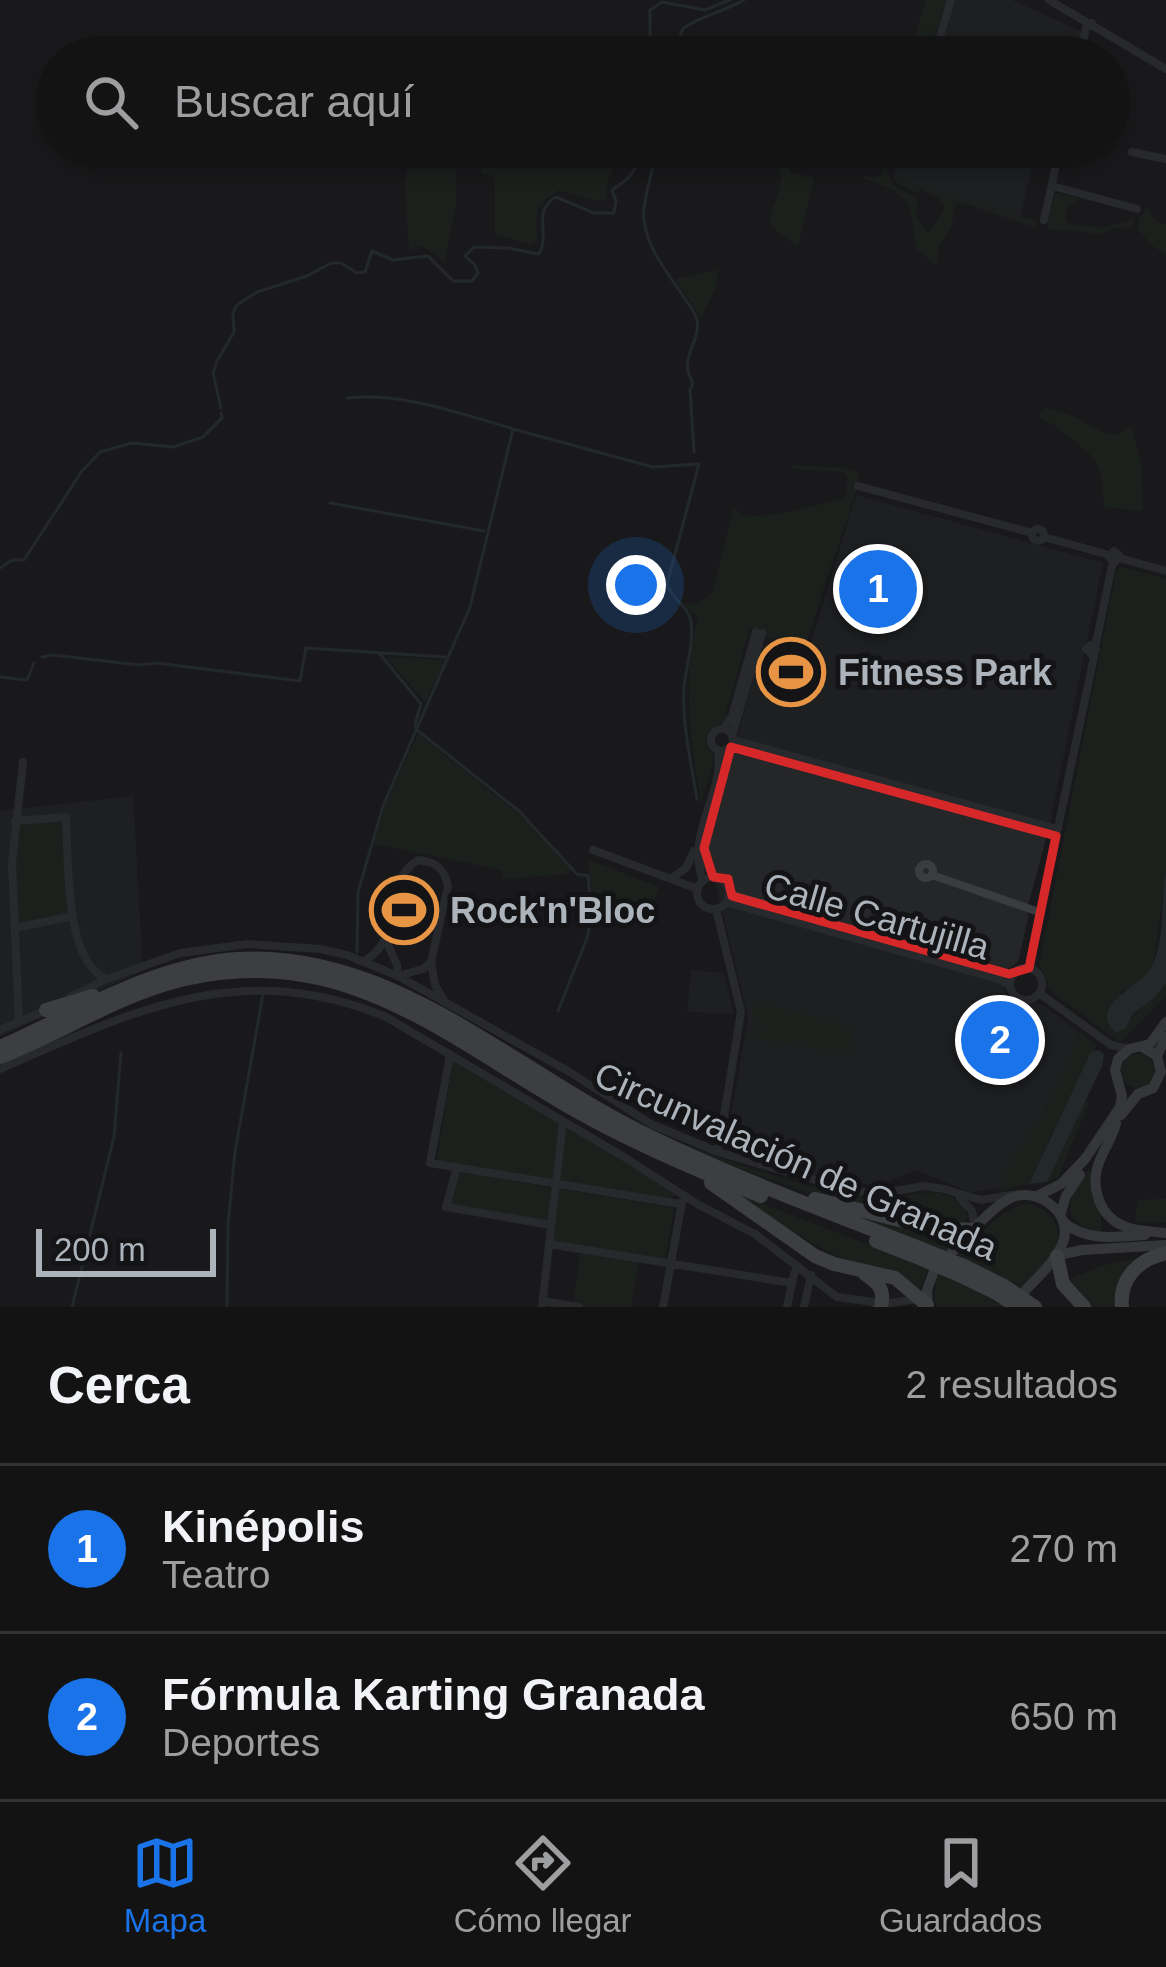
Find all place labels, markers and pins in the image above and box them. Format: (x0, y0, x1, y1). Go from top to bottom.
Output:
pin: 1 (839, 544, 917, 634)
sports icon: Fitness Park (756, 637, 826, 707)
place label: Fitness Park (838, 652, 1053, 693)
sports icon: Rock'n'Bloc (369, 875, 439, 945)
place label: Rock'n'Bloc (450, 890, 655, 931)
pin: 2 (961, 995, 1039, 1085)

